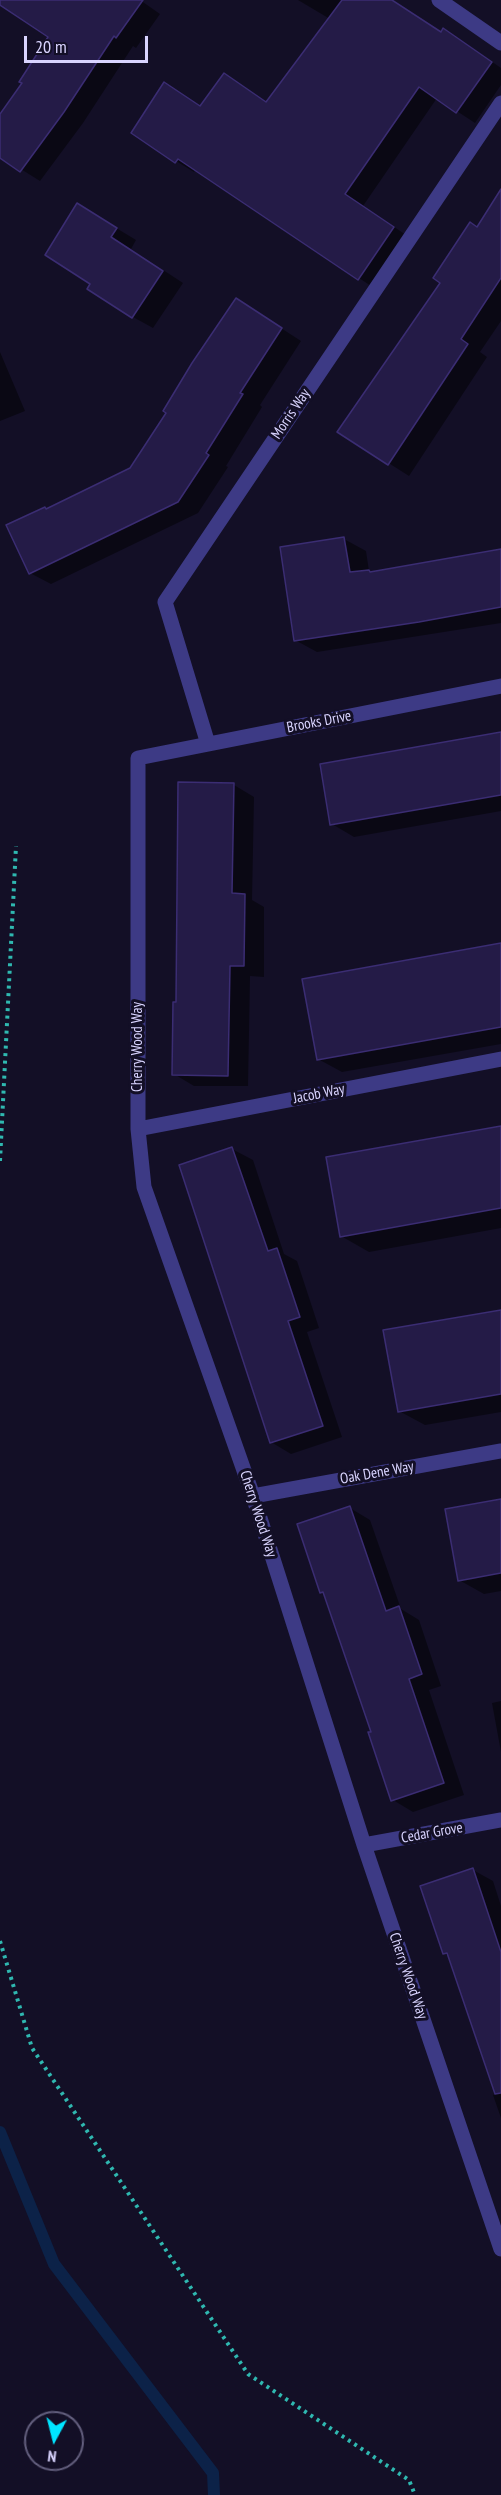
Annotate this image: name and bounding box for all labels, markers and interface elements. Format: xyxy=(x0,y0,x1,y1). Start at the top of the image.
scale bar xyxy=(27,24,152,62)
text: 20 m xyxy=(35,35,67,58)
street label: Morris Way xyxy=(268,385,314,443)
street label: Brooks Drive xyxy=(285,707,353,737)
street label: Cherry Wood Way xyxy=(129,1002,147,1092)
street label: Jacob Way xyxy=(292,1080,346,1108)
street label: Oak Dene Way xyxy=(339,1458,415,1488)
street label: Cherry Wood Way xyxy=(236,1468,280,1560)
street label: Cedar Grove xyxy=(400,1819,464,1847)
street label: Cherry Wood Way xyxy=(385,1930,431,2022)
north arrow xyxy=(24,2411,84,2471)
text: N xyxy=(47,2446,58,2467)

